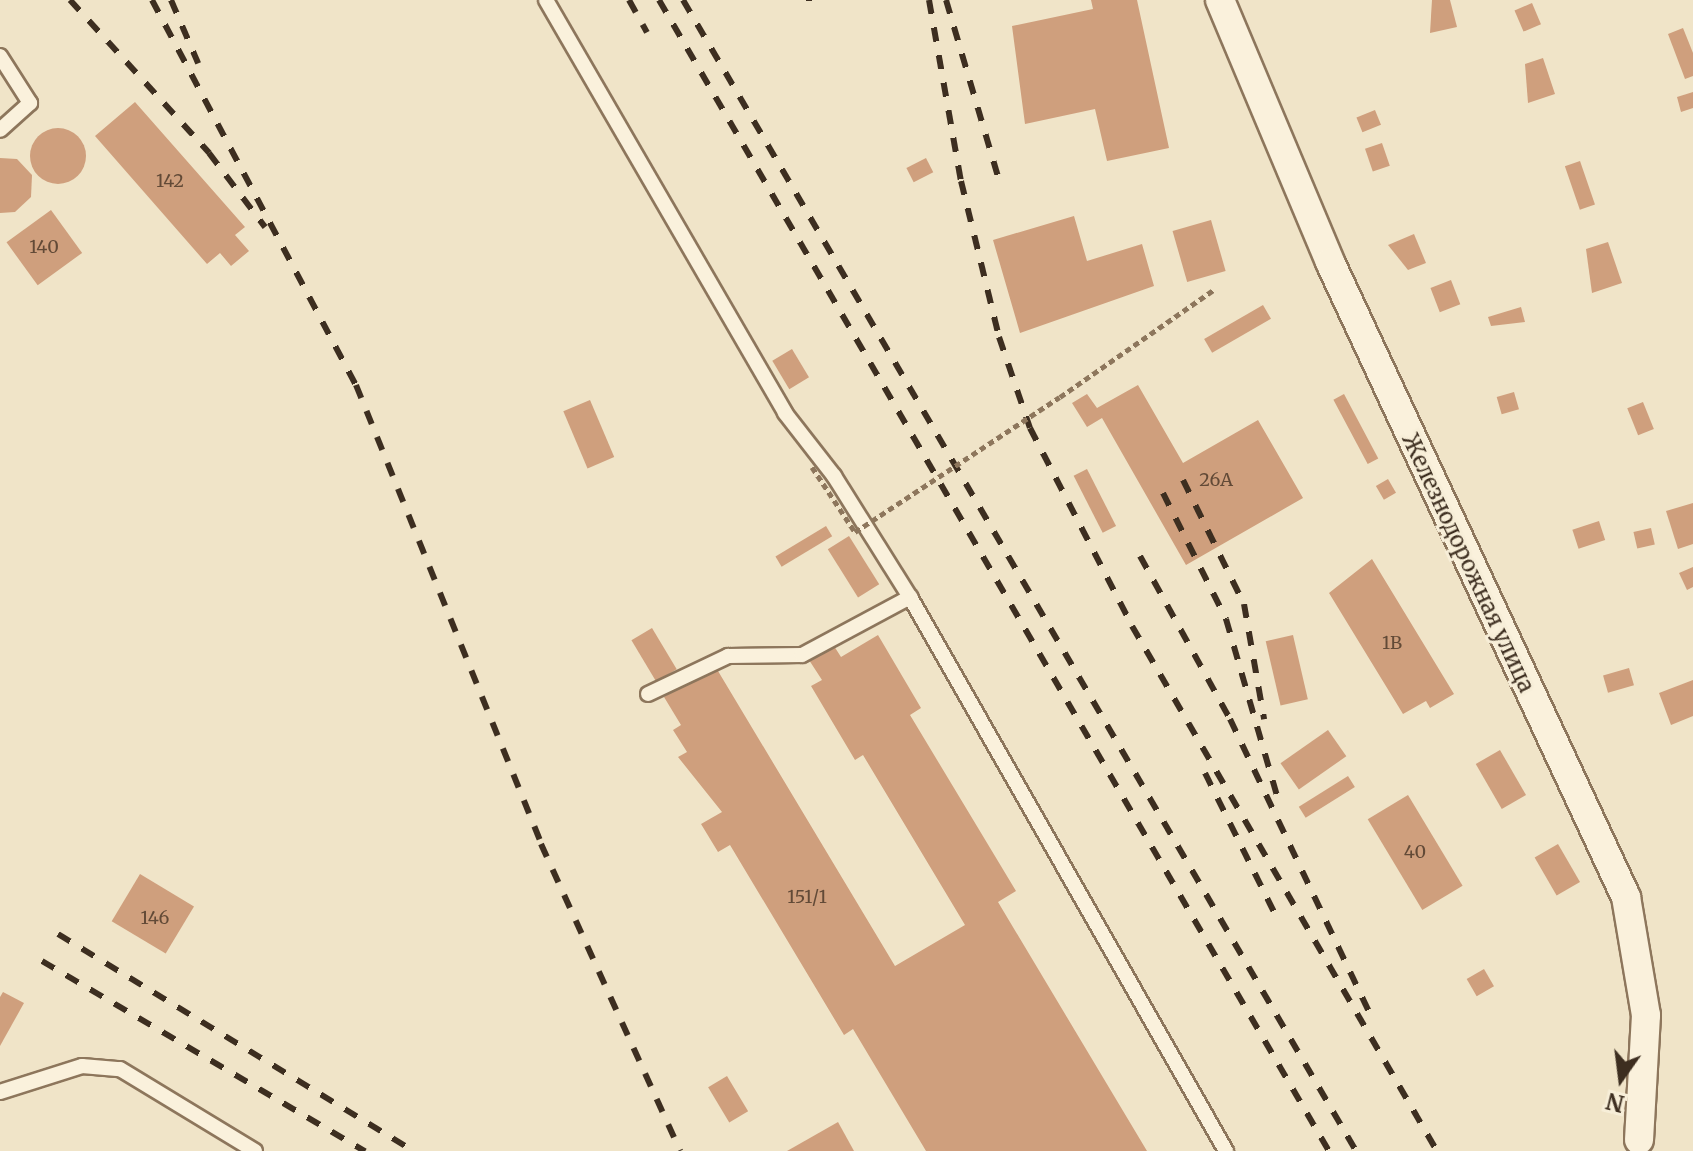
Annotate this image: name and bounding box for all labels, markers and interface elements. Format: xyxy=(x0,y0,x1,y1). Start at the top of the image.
house number: 142 xyxy=(156,170,184,192)
house number: 140 xyxy=(29,236,59,258)
street label: Железнодорожная улица xyxy=(1396,429,1540,697)
house number: 26А xyxy=(1199,469,1233,491)
house number: 1В xyxy=(1382,632,1402,654)
house number: 40 xyxy=(1404,841,1426,863)
house number: 151/1 xyxy=(787,886,827,908)
house number: 146 xyxy=(141,907,169,929)
north arrow xyxy=(1581,1039,1661,1119)
text: N xyxy=(1603,1087,1627,1118)

